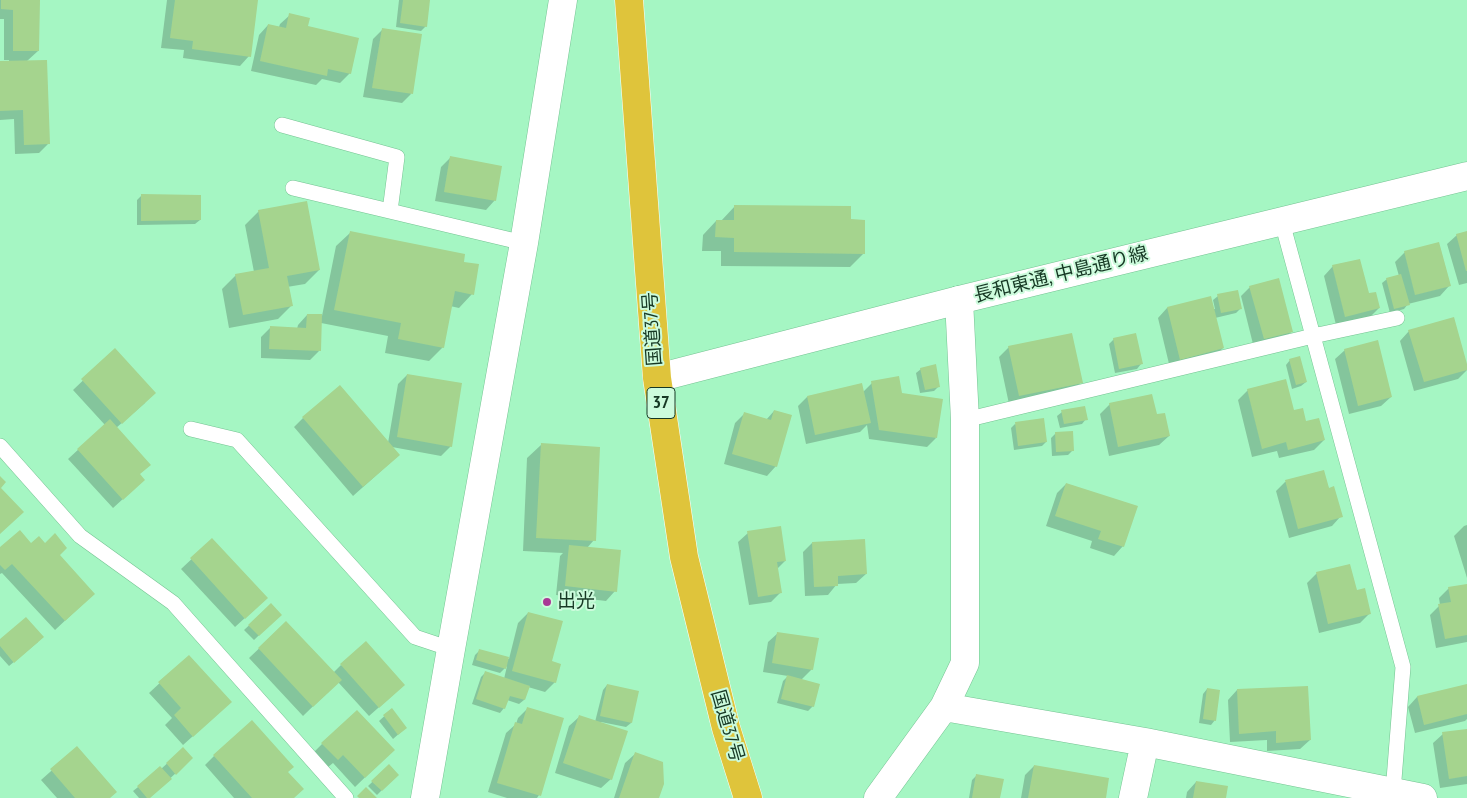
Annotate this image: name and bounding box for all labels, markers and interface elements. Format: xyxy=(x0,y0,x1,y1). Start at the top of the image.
street label: 長和東通, 中島通り線 xyxy=(972,242,1150,308)
street label: 国道37号 xyxy=(639,291,667,367)
road number: 37 xyxy=(647,388,675,418)
place label: 出光 xyxy=(557,591,595,613)
marker: 出光 xyxy=(541,596,553,608)
street label: 国道37号 xyxy=(706,687,748,765)

